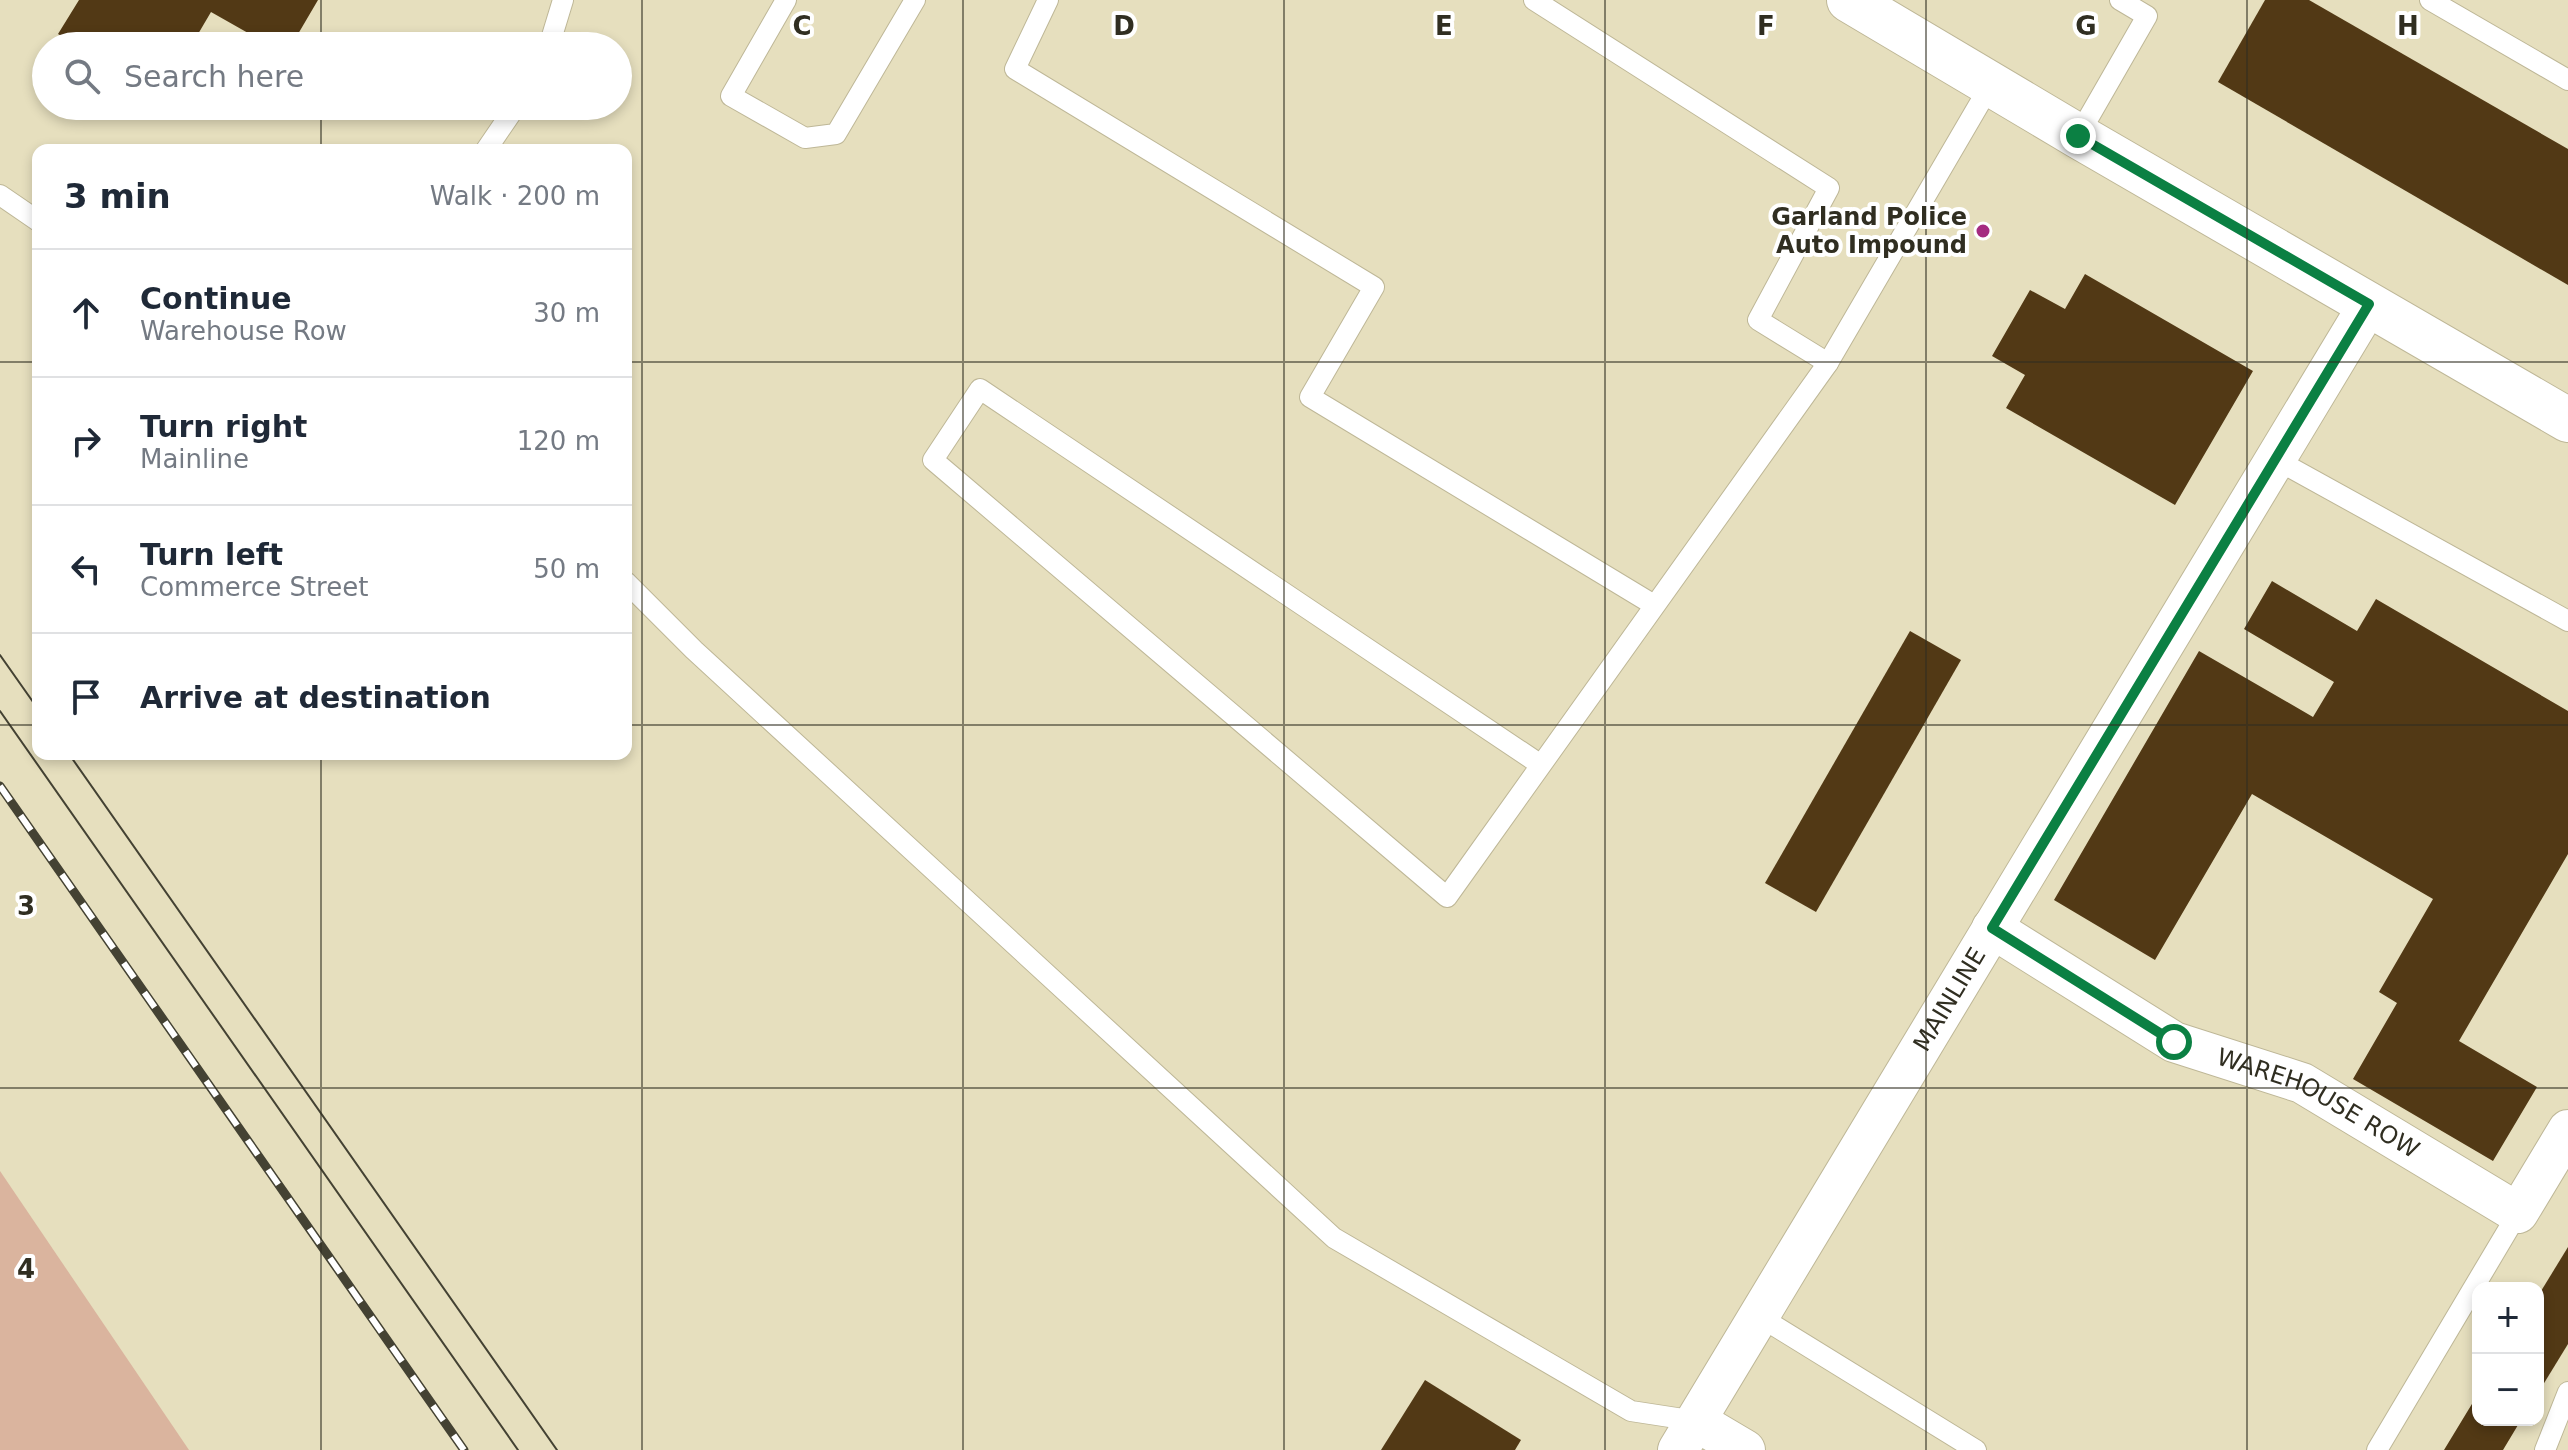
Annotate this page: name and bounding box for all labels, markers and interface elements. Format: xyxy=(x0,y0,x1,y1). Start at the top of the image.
text: C xyxy=(792,11,812,41)
text: D xyxy=(1113,11,1135,41)
text: E xyxy=(1435,11,1453,41)
text: F xyxy=(1757,11,1775,41)
text: G xyxy=(2075,11,2097,41)
text: H xyxy=(2397,11,2419,41)
search box xyxy=(32,32,632,120)
icon: search xyxy=(60,54,104,98)
text: Search here xyxy=(124,59,304,94)
route end xyxy=(2060,118,2096,154)
text: 3 min xyxy=(64,176,171,216)
text: Walk · 200 m xyxy=(430,181,600,211)
place label: Garland Police Auto Impound xyxy=(1771,203,1967,259)
marker: Garland Police Auto Impound xyxy=(1974,222,1992,240)
text: Continue xyxy=(140,281,292,316)
icon: ahead xyxy=(64,291,108,335)
text: 30 m xyxy=(533,298,600,328)
text: Warehouse Row xyxy=(140,316,347,346)
text: Turn right xyxy=(140,409,307,444)
icon: right xyxy=(64,419,108,463)
text: 120 m xyxy=(517,426,600,456)
text: Mainline xyxy=(140,444,249,474)
text: Turn left xyxy=(140,537,283,572)
icon: left xyxy=(64,547,108,591)
text: 50 m xyxy=(533,554,600,584)
text: Commerce Street xyxy=(140,572,368,602)
icon: arrive xyxy=(64,675,108,719)
text: Arrive at destination xyxy=(140,680,491,715)
text: 3 xyxy=(17,891,35,921)
street label: MAINLINE xyxy=(1908,943,1991,1056)
route start xyxy=(2156,1024,2192,1060)
street label: WAREHOUSE ROW xyxy=(2213,1043,2424,1164)
text: 4 xyxy=(17,1254,35,1284)
map controls xyxy=(2472,1282,2544,1426)
button: + xyxy=(2472,1282,2544,1354)
button: − xyxy=(2472,1354,2544,1426)

